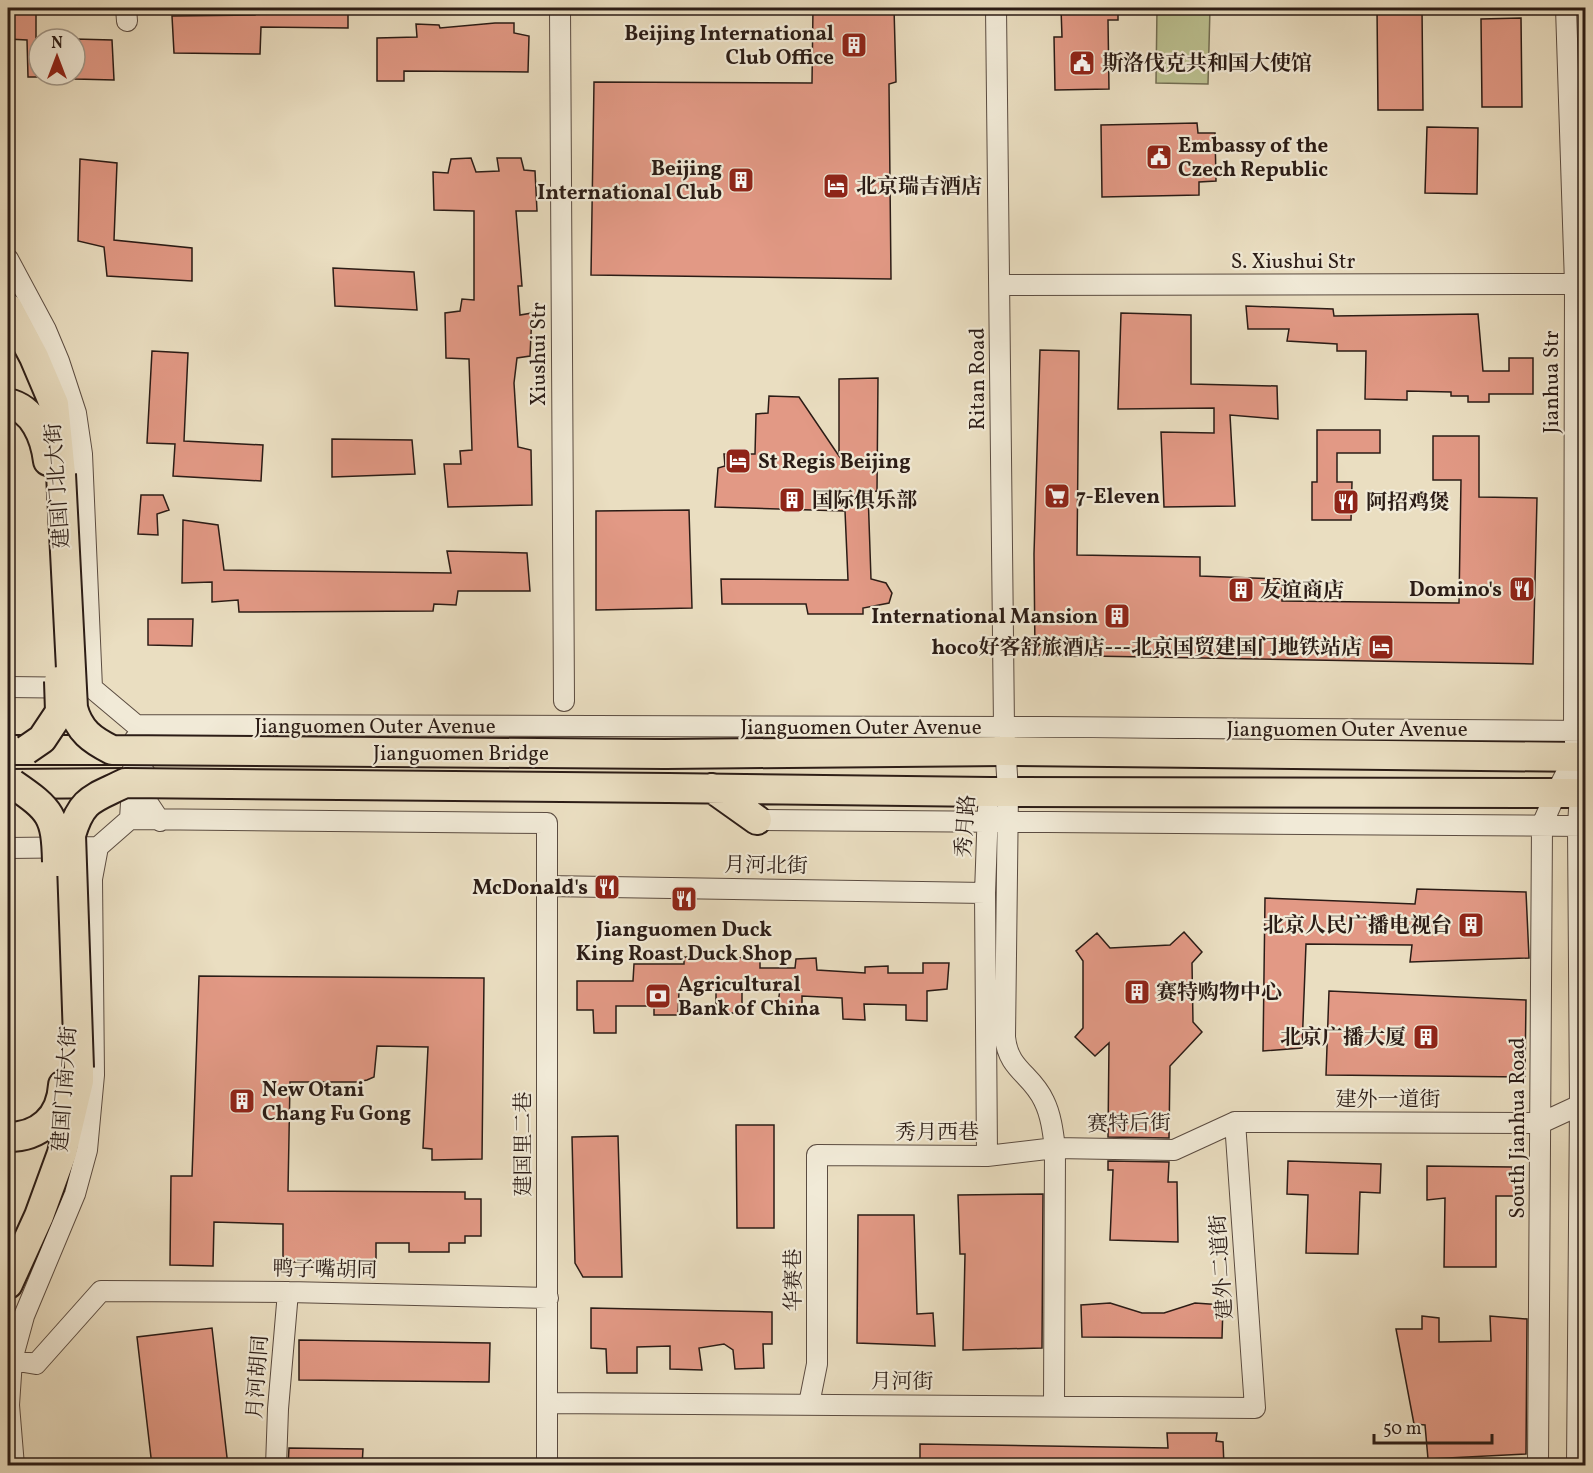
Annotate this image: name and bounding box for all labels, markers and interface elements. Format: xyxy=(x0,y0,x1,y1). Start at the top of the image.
place label: Beijing International Club Office xyxy=(624,20,834,73)
north arrow xyxy=(27,27,87,87)
building icon: Beijing International Club Office xyxy=(839,30,869,60)
text: N xyxy=(51,33,63,55)
public building icon: 斯洛伐克共和国大使馆 xyxy=(1067,48,1097,78)
place label: 斯洛伐克共和国大使馆 xyxy=(1102,50,1312,79)
place label: Embassy of the Czech Republic xyxy=(1178,132,1328,185)
public building icon: Embassy of the Czech Republic xyxy=(1144,142,1174,172)
place label: Beijing International Club xyxy=(537,155,722,208)
building icon: Beijing International Club xyxy=(726,165,756,195)
hotel icon: 北京瑞吉酒店 xyxy=(821,171,851,201)
place label: 北京瑞吉酒店 xyxy=(856,173,982,202)
street label: S. Xiushui Str xyxy=(1231,248,1355,277)
street label: Xiushui Str xyxy=(525,302,554,406)
street label: Ritan Road xyxy=(964,328,993,430)
street label: Jianhua Str xyxy=(1538,330,1567,434)
street label: 建国门北大街 xyxy=(40,422,77,550)
hotel icon: St Regis Beijing xyxy=(723,446,753,476)
place label: St Regis Beijing xyxy=(758,448,911,477)
supermarket icon: 7-Eleven xyxy=(1042,481,1072,511)
place label: 7-Eleven xyxy=(1076,483,1160,512)
building icon: 国际俱乐部 xyxy=(777,485,807,515)
place label: 国际俱乐部 xyxy=(812,487,917,516)
restaurant icon: 阿招鸡煲 xyxy=(1331,487,1361,517)
place label: 阿招鸡煲 xyxy=(1366,489,1450,518)
restaurant icon: Domino's xyxy=(1507,574,1537,604)
building icon: 友谊商店 xyxy=(1226,575,1256,605)
place label: Domino's xyxy=(1409,576,1502,605)
place label: 友谊商店 xyxy=(1260,577,1344,606)
building icon: International Mansion xyxy=(1102,601,1132,631)
place label: International Mansion xyxy=(871,603,1098,632)
hotel icon: hoco好客舒旅酒店---北京国贸建国门地铁站店 xyxy=(1366,632,1396,662)
place label: hoco好客舒旅酒店---北京国贸建国门地铁站店 xyxy=(931,634,1362,663)
street label: Jianguomen Outer Avenue xyxy=(254,713,496,742)
street label: Jianguomen Outer Avenue xyxy=(740,714,982,743)
street label: Jianguomen Outer Avenue xyxy=(1226,716,1468,745)
street label: Jianguomen Bridge xyxy=(373,740,549,769)
street label: 秀月路 xyxy=(950,794,983,859)
street label: 月河北街 xyxy=(724,851,808,882)
restaurant icon: McDonald's xyxy=(592,872,622,902)
place label: McDonald's xyxy=(472,874,588,903)
restaurant icon: Jianguomen Duck King Roast Duck Shop xyxy=(669,884,699,914)
building icon: 北京人民广播电视台 xyxy=(1456,910,1486,940)
place label: 北京人民广播电视台 xyxy=(1263,912,1452,941)
place label: Jianguomen Duck King Roast Duck Shop xyxy=(576,916,792,969)
place label: Agricultural Bank of China xyxy=(678,971,820,1024)
building icon: 赛特购物中心 xyxy=(1122,977,1152,1007)
place label: 赛特购物中心 xyxy=(1156,979,1282,1008)
bank icon: Agricultural Bank of China xyxy=(643,981,673,1011)
building icon: 北京广播大厦 xyxy=(1411,1022,1441,1052)
place label: 北京广播大厦 xyxy=(1280,1024,1406,1053)
street label: 建国门南大街 xyxy=(47,1025,84,1153)
street label: South Jianhua Road xyxy=(1504,1037,1533,1219)
place label: New Otani Chang Fu Gong xyxy=(262,1076,411,1129)
building icon: New Otani Chang Fu Gong xyxy=(227,1086,257,1116)
street label: 建外一道街 xyxy=(1336,1086,1441,1115)
street label: 建国里二巷 xyxy=(510,1092,539,1197)
street label: 赛特后街 xyxy=(1087,1109,1171,1140)
street label: 秀月西巷 xyxy=(895,1119,979,1148)
street label: 建外二道街 xyxy=(1204,1214,1241,1320)
street label: 华赛巷 xyxy=(780,1249,809,1312)
street label: 鸭子嘴胡同 xyxy=(272,1255,378,1286)
street label: 月河胡同 xyxy=(241,1334,276,1420)
street label: 月河街 xyxy=(871,1368,934,1397)
scale bar xyxy=(1374,1407,1492,1445)
text: 50 m xyxy=(1383,1417,1422,1442)

